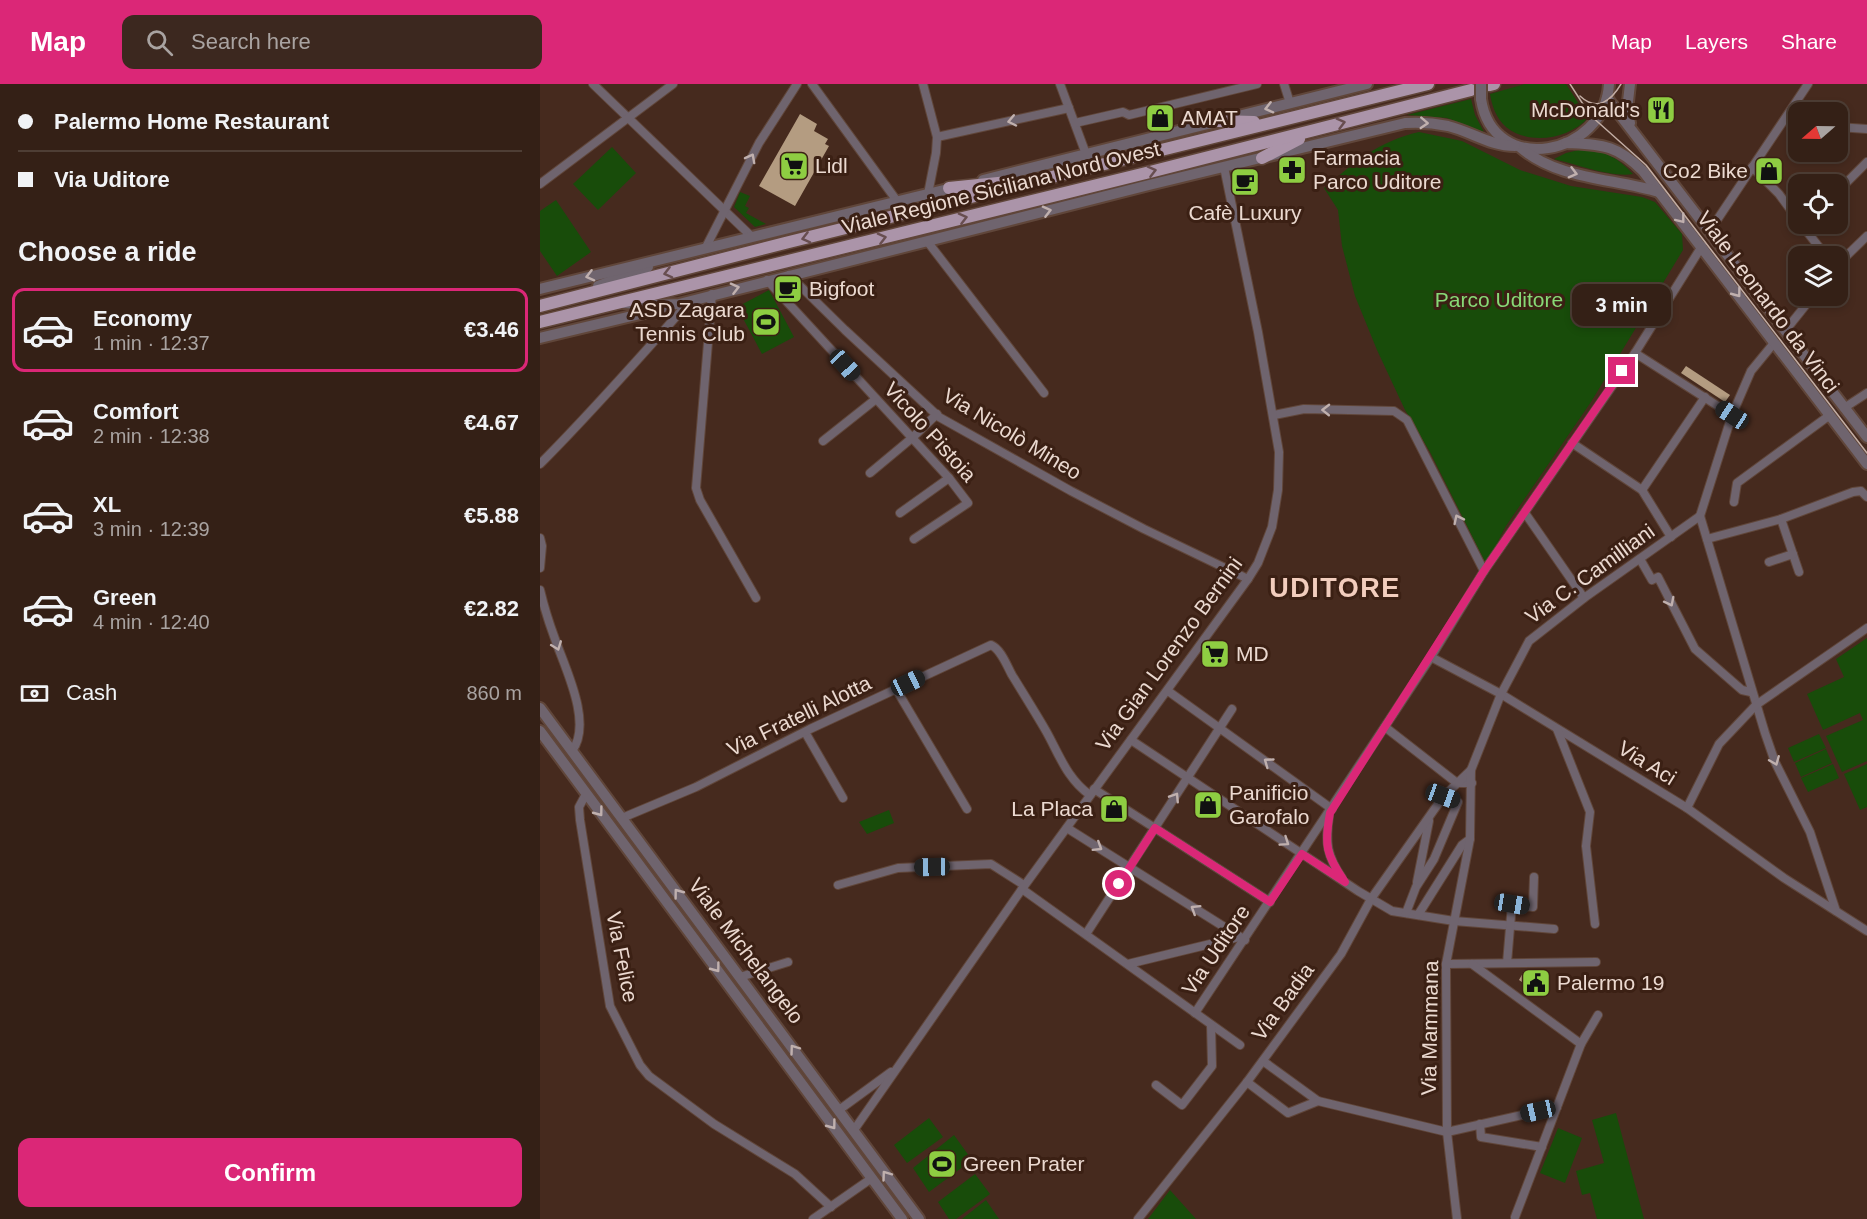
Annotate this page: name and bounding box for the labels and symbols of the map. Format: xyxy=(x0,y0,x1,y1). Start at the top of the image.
restaurant icon: McDonald's xyxy=(1645,94,1677,126)
place label: McDonald's xyxy=(1531,98,1640,121)
one-way arrow xyxy=(1264,101,1274,114)
shop icon: AMAT xyxy=(1144,102,1176,134)
north arrow xyxy=(1788,102,1848,162)
place label: AMAT xyxy=(1181,106,1238,129)
one-way arrow xyxy=(1007,113,1017,126)
one-way arrow xyxy=(1420,117,1429,130)
one-way arrow xyxy=(1335,118,1346,130)
street label: Viale Regione Siciliana Nord Ovest xyxy=(840,137,1162,238)
place label: Farmacia Parco Uditore xyxy=(1313,146,1441,193)
supermarket icon: Lidl xyxy=(778,150,810,182)
one-way arrow xyxy=(744,153,755,164)
place label: Lidl xyxy=(815,154,848,177)
pharmacy icon: Farmacia Parco Uditore xyxy=(1276,154,1308,186)
shop icon: Co2 Bike xyxy=(1753,155,1785,187)
place label: Co2 Bike xyxy=(1663,159,1748,182)
one-way arrow xyxy=(1568,165,1578,178)
one-way arrow xyxy=(1147,166,1157,179)
cafe icon: Cafè Luxury xyxy=(1229,166,1261,198)
place label: Cafè Luxury xyxy=(1188,201,1302,224)
one-way arrow xyxy=(1041,205,1051,218)
street label: Viale Leonardo da Vinci xyxy=(1693,206,1844,397)
one-way arrow xyxy=(957,213,968,225)
one-way arrow xyxy=(1673,213,1684,224)
one-way arrow xyxy=(801,230,811,243)
one-way arrow xyxy=(877,232,887,245)
one-way arrow xyxy=(663,266,673,278)
one-way arrow xyxy=(585,269,596,281)
cafe icon: Bigfoot xyxy=(772,273,804,305)
place label: Bigfoot xyxy=(809,277,875,300)
one-way arrow xyxy=(730,283,740,296)
callout: 3 min xyxy=(1572,284,1672,326)
one-way arrow xyxy=(1730,286,1741,297)
park label: Parco Uditore xyxy=(1435,288,1563,311)
place label: ASD Zagara Tennis Club xyxy=(629,298,745,345)
sports icon: ASD Zagara Tennis Club xyxy=(750,306,782,338)
car xyxy=(826,346,864,384)
route end xyxy=(1608,357,1635,384)
street label: Vicolo Pistoia xyxy=(880,377,981,486)
street label: Via Nicolò Mineo xyxy=(939,383,1086,484)
car xyxy=(1712,398,1752,432)
one-way arrow xyxy=(1322,403,1331,416)
one-way arrow xyxy=(1454,514,1466,525)
street label: Via C. Camilliani xyxy=(1521,519,1659,628)
street label: Via Gian Lorenzo Bernini xyxy=(1091,553,1246,755)
district label: UDITORE xyxy=(1269,573,1401,603)
one-way arrow xyxy=(1663,595,1675,606)
supermarket icon: MD xyxy=(1199,638,1231,670)
one-way arrow xyxy=(550,640,563,651)
place label: MD xyxy=(1236,642,1269,665)
car xyxy=(888,667,928,699)
street label: Via Fratelli Alotta xyxy=(723,671,875,760)
street label: Via Aci xyxy=(1614,736,1680,789)
one-way arrow xyxy=(1768,754,1780,765)
one-way arrow xyxy=(1263,758,1274,769)
place label: Panificio Garofalo xyxy=(1229,781,1310,828)
car xyxy=(1423,781,1463,811)
shop icon: Panificio Garofalo xyxy=(1192,789,1224,821)
shop icon: La Placa xyxy=(1098,793,1130,825)
one-way arrow xyxy=(1168,793,1179,804)
place label: La Placa xyxy=(1011,797,1093,820)
one-way arrow xyxy=(592,805,603,816)
one-way arrow xyxy=(1278,835,1289,846)
one-way arrow xyxy=(1092,840,1102,852)
car xyxy=(914,858,950,876)
route start xyxy=(1105,870,1132,897)
street label: Viale Michelangelo xyxy=(684,874,809,1028)
one-way arrow xyxy=(674,888,685,899)
car xyxy=(1493,892,1531,916)
street label: Via Uditore xyxy=(1177,900,1254,999)
one-way arrow xyxy=(1191,905,1202,916)
street label: Via Felice xyxy=(602,910,643,1004)
street label: Via Badia xyxy=(1247,958,1318,1045)
street label: Via Mammana xyxy=(1417,960,1442,1096)
one-way arrow xyxy=(708,962,719,973)
public building icon: Palermo 19 xyxy=(1520,967,1552,999)
place label: Palermo 19 xyxy=(1557,971,1664,994)
one-way arrow xyxy=(790,1045,801,1056)
car xyxy=(1518,1098,1558,1124)
one-way arrow xyxy=(825,1118,836,1129)
sports icon: Green Prater xyxy=(926,1148,958,1180)
place label: Green Prater xyxy=(963,1152,1084,1175)
one-way arrow xyxy=(883,1170,894,1181)

